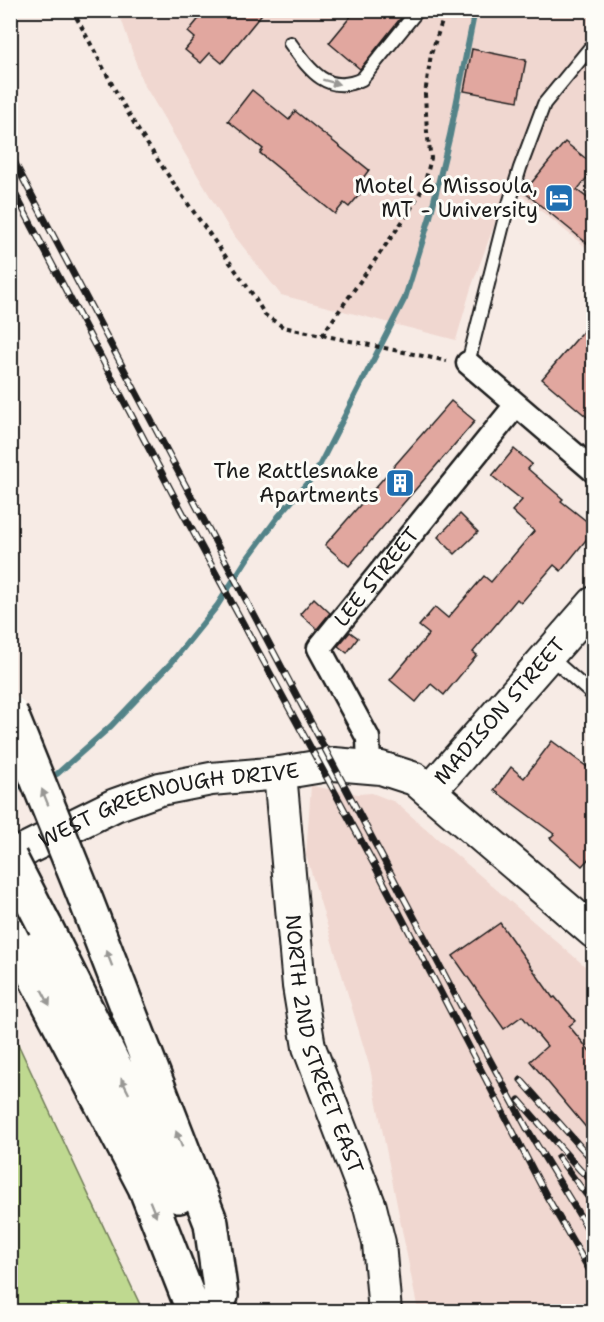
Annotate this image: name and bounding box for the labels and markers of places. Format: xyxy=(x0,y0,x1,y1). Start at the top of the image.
place label: Motel 6 Missoula, MT - University xyxy=(355,172,538,224)
hotel icon: Motel 6 Missoula, MT - University xyxy=(543,182,575,214)
place label: The Rattlesnake Apartments xyxy=(214,457,379,509)
building icon: The Rattlesnake Apartments xyxy=(384,467,416,499)

